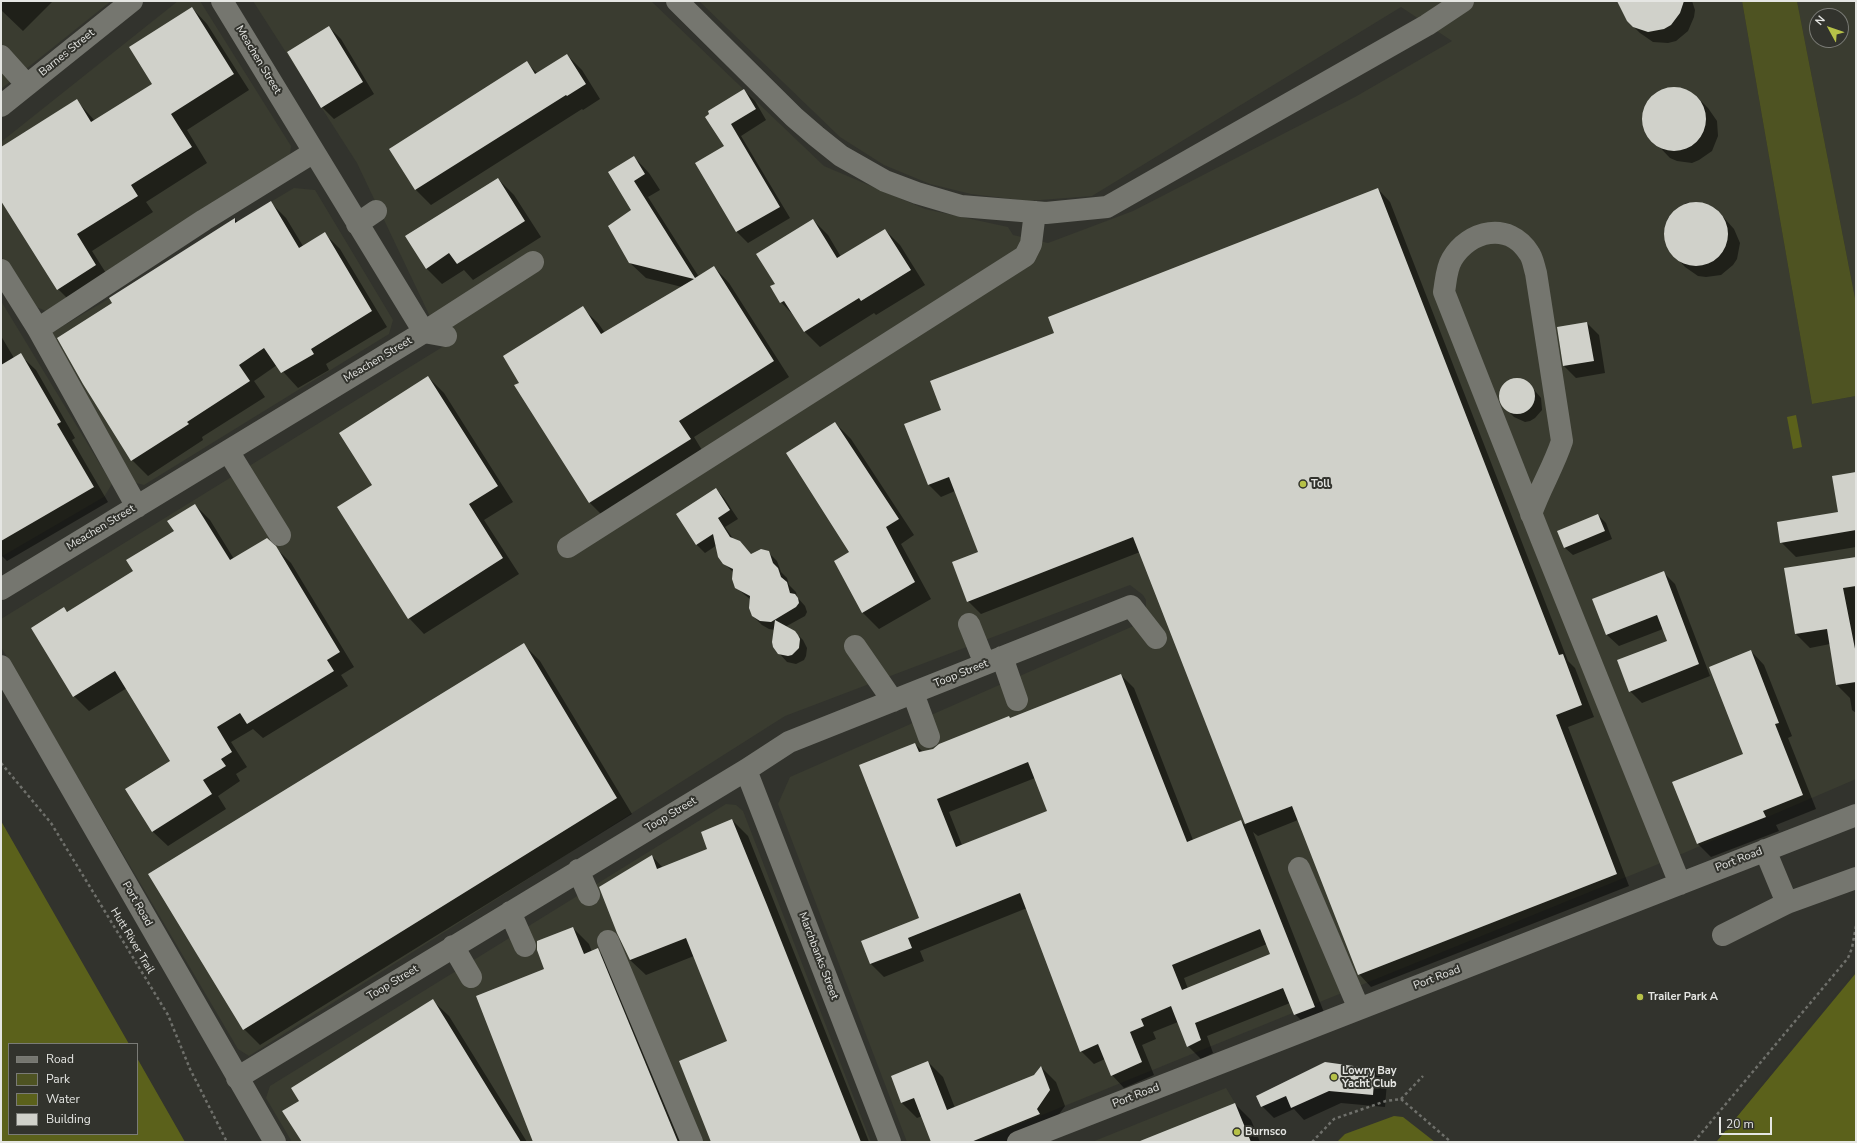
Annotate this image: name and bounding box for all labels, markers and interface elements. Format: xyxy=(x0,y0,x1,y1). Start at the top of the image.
north arrow xyxy=(1809,8,1849,48)
text: N xyxy=(1812,13,1829,29)
street label: Meachen Street xyxy=(232,23,284,97)
street label: Barnes Street xyxy=(37,27,97,79)
street label: Meachen Street xyxy=(341,334,415,386)
place label: Toll xyxy=(1311,477,1330,491)
marker: Toll xyxy=(1298,479,1308,489)
street label: Meachen Street xyxy=(64,502,138,554)
street label: Toop Street xyxy=(932,657,990,691)
street label: Toop Street xyxy=(643,795,699,835)
street label: Port Road xyxy=(1714,845,1764,875)
street label: Port Road xyxy=(119,879,155,929)
street label: Hutt River Trail xyxy=(107,906,157,976)
street label: Marchbanks Street xyxy=(795,910,841,1002)
street label: Toop Street xyxy=(365,963,421,1003)
street label: Port Road xyxy=(1412,963,1462,993)
place label: Trailer Park A xyxy=(1648,990,1718,1004)
marker: Trailer Park A xyxy=(1635,992,1645,1002)
legend xyxy=(8,1043,138,1135)
text: Road xyxy=(46,1051,74,1067)
place label: Lowry Bay Yacht Club xyxy=(1342,1064,1397,1090)
text: Park xyxy=(46,1071,70,1087)
marker: Lowry Bay Yacht Club xyxy=(1329,1072,1339,1082)
street label: Port Road xyxy=(1111,1081,1161,1111)
text: Water xyxy=(46,1091,80,1107)
scale bar xyxy=(1721,1109,1774,1135)
text: Building xyxy=(46,1111,91,1127)
text: 20 m xyxy=(1726,1116,1754,1132)
place label: Burnsco xyxy=(1245,1125,1286,1139)
marker: Burnsco xyxy=(1232,1127,1242,1137)

